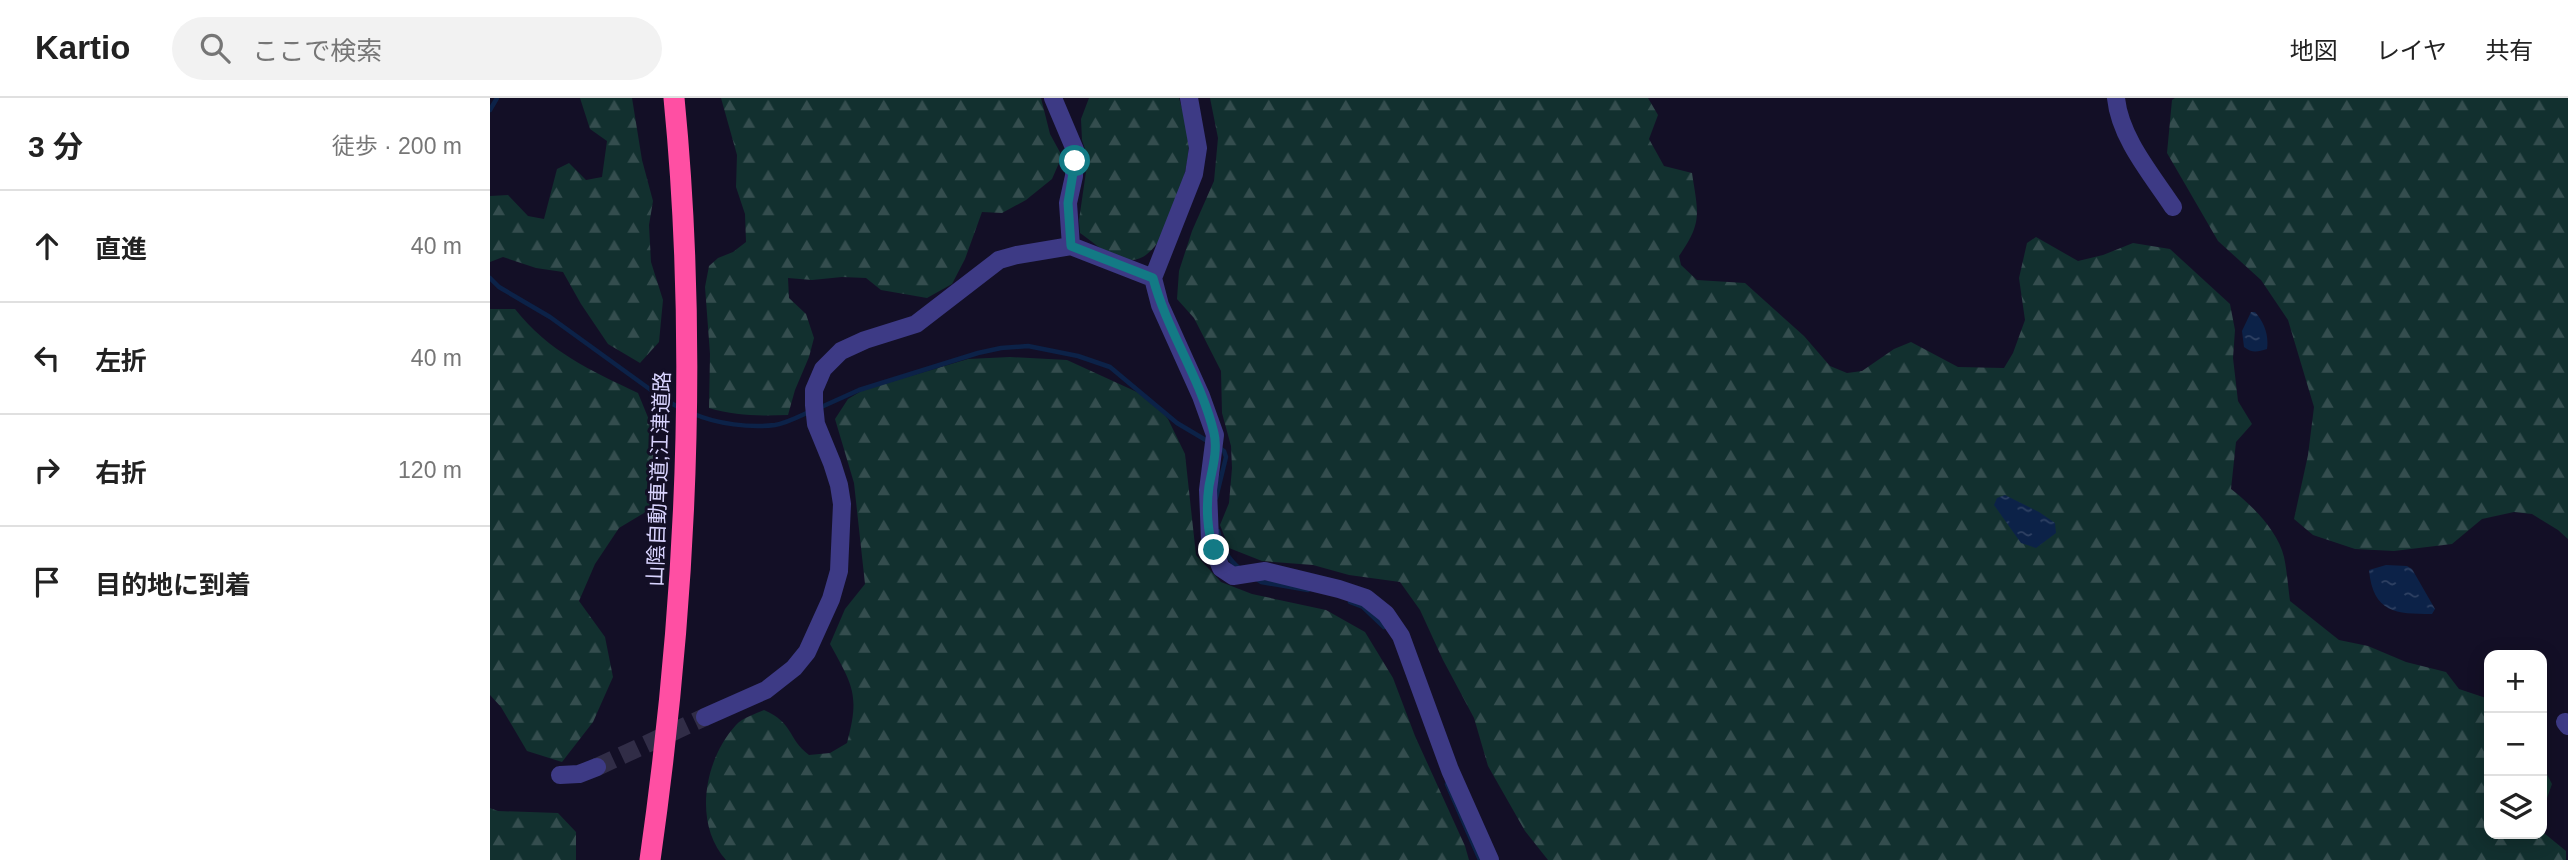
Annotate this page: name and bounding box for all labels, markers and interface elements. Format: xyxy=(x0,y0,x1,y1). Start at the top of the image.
search box xyxy=(172,17,662,80)
text: Kartio xyxy=(35,29,130,66)
icon: search xyxy=(196,29,234,67)
text: ここで検索 xyxy=(252,36,382,66)
text: 地図 xyxy=(2290,37,2338,64)
text: レイヤ xyxy=(2376,37,2447,64)
text: 共有 xyxy=(2485,37,2533,64)
text: 3 分 xyxy=(28,130,83,163)
text: 徒歩 · 200 m xyxy=(332,133,462,159)
route start xyxy=(1059,145,1090,176)
icon: ahead xyxy=(28,227,66,265)
text: 40 m xyxy=(411,233,462,259)
text: 直進 xyxy=(95,234,147,264)
icon: left xyxy=(28,339,66,377)
text: 40 m xyxy=(411,345,462,371)
text: 左折 xyxy=(95,346,147,376)
street label: 山陰自動車道;江津道路 xyxy=(643,371,674,587)
icon: right xyxy=(28,451,66,489)
text: 120 m xyxy=(398,457,462,483)
text: 右折 xyxy=(95,458,147,488)
route end xyxy=(1198,534,1229,565)
icon: arrive xyxy=(28,563,66,601)
text: 目的地に到着 xyxy=(95,570,251,600)
map controls xyxy=(2484,650,2547,839)
button: + xyxy=(2484,650,2547,713)
button: − xyxy=(2484,713,2547,776)
button: layers xyxy=(2484,776,2547,839)

